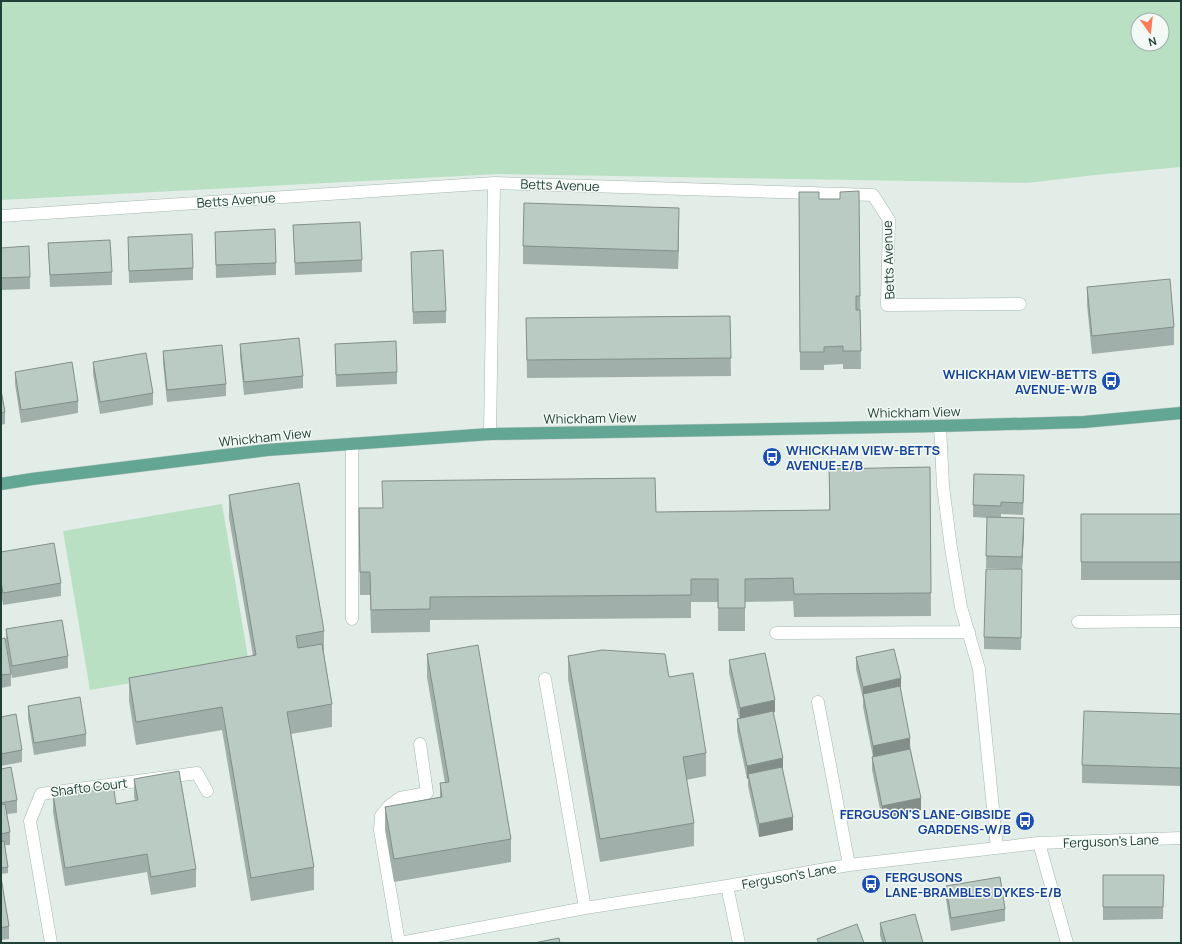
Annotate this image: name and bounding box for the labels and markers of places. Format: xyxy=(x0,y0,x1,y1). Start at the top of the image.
place label: WHICKHAM VIEW-BETTS AVENUE-W/B xyxy=(943,365,1097,398)
bus stop icon: WHICKHAM VIEW-BETTS AVENUE-W/B xyxy=(1100,370,1122,392)
place label: WHICKHAM VIEW-BETTS AVENUE-E/B xyxy=(786,441,941,474)
bus stop icon: WHICKHAM VIEW-BETTS AVENUE-E/B xyxy=(761,446,783,468)
place label: FERGUSON'S LANE-GIBSIDE GARDENS-W/B xyxy=(840,805,1011,838)
bus stop icon: FERGUSON'S LANE-GIBSIDE GARDENS-W/B xyxy=(1014,810,1036,832)
place label: FERGUSONS LANE-BRAMBLES DYKES-E/B xyxy=(885,868,1062,901)
bus stop icon: FERGUSONS LANE-BRAMBLES DYKES-E/B xyxy=(860,873,882,895)

